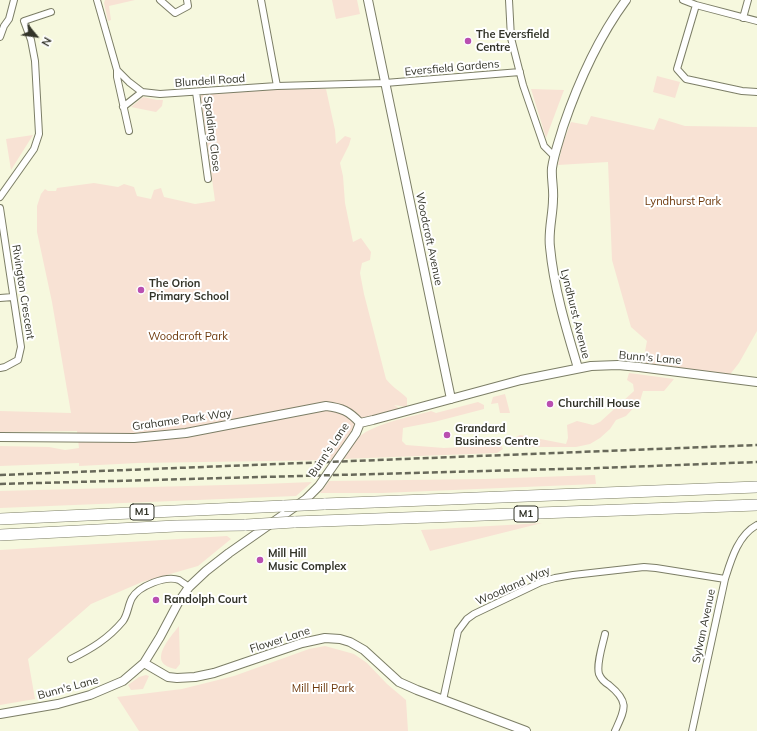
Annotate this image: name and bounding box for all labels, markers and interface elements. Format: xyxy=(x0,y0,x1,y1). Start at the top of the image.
north arrow xyxy=(16,16,56,56)
place label: The Eversfield Centre xyxy=(476,28,549,54)
text: N xyxy=(38,35,55,49)
marker: The Eversfield Centre xyxy=(463,36,473,46)
street label: Eversfield Gardens xyxy=(404,57,500,79)
street label: Blundell Road xyxy=(174,72,246,90)
street label: Spalding Close xyxy=(201,96,223,172)
street label: Woodcroft Avenue xyxy=(413,191,445,287)
park label: Lyndhurst Park xyxy=(645,195,721,209)
street label: Rivington Crescent xyxy=(9,244,37,340)
street label: Lyndhurst Avenue xyxy=(558,268,592,360)
place label: The Orion Primary School xyxy=(149,277,229,303)
marker: The Orion Primary School xyxy=(136,285,146,295)
park label: Woodcroft Park xyxy=(148,330,228,344)
street label: Bunn's Lane xyxy=(618,349,682,367)
place label: Churchill House xyxy=(558,397,640,411)
marker: Churchill House xyxy=(545,399,555,409)
street label: Grahame Park Way xyxy=(131,406,233,434)
street label: Bunn's Lane xyxy=(306,420,352,480)
place label: Grandard Business Centre xyxy=(455,422,538,448)
marker: Grandard Business Centre xyxy=(442,430,452,440)
road number: M1 xyxy=(130,504,154,520)
road number: M1 xyxy=(514,506,538,522)
place label: Mill Hill Music Complex xyxy=(268,547,346,573)
marker: Mill Hill Music Complex xyxy=(255,555,265,565)
street label: Woodland Way xyxy=(474,564,552,608)
street label: Sylvan Avenue xyxy=(690,588,718,664)
place label: Randolph Court xyxy=(164,593,247,607)
marker: Randolph Court xyxy=(151,595,161,605)
street label: Flower Lane xyxy=(248,624,312,656)
street label: Bunn's Lane xyxy=(36,674,100,702)
park label: Mill Hill Park xyxy=(292,682,354,696)

